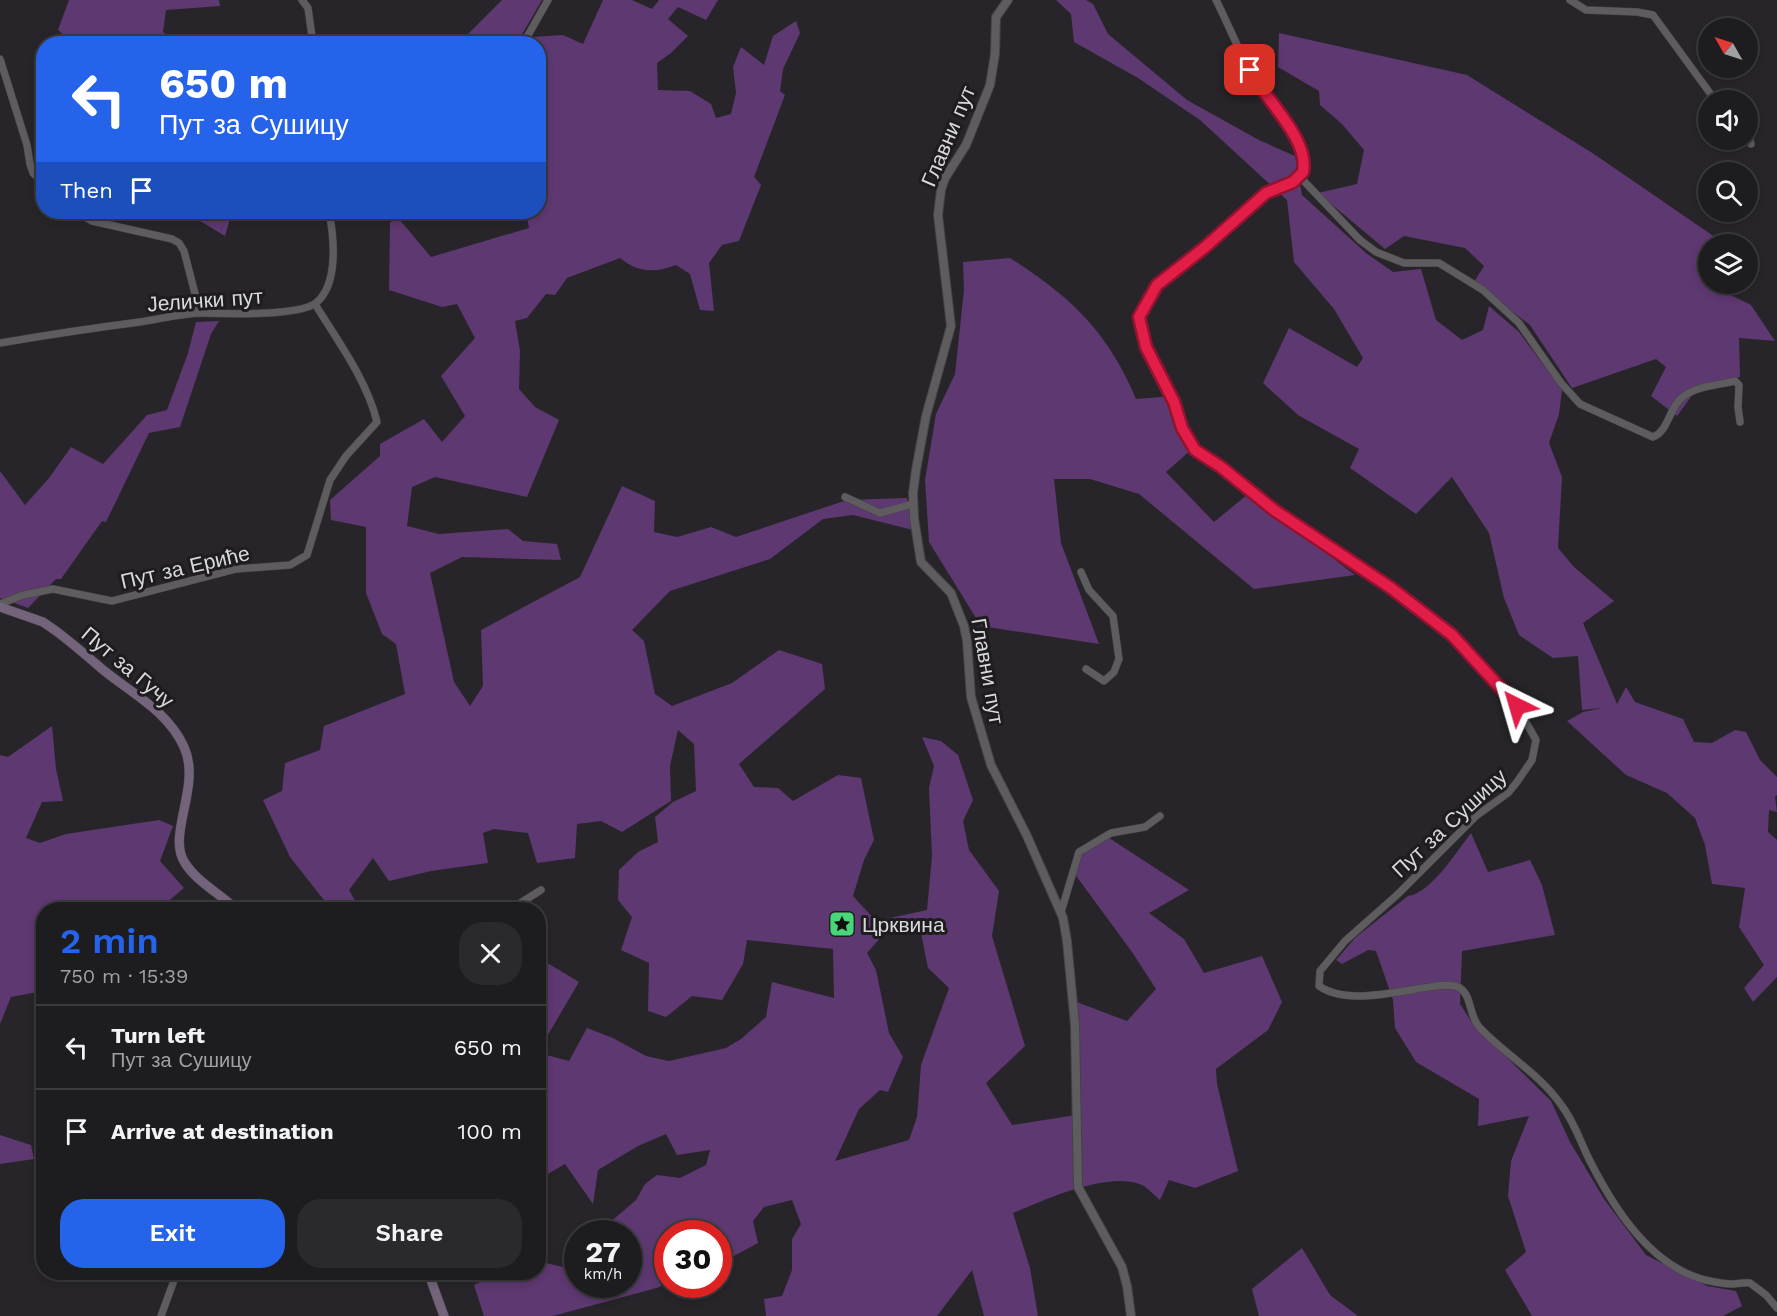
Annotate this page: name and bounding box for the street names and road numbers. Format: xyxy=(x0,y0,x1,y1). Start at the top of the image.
street label: Главни пут xyxy=(916,81,981,190)
street label: Јелички пут xyxy=(146,283,264,317)
street label: Пут за Ериће xyxy=(118,540,252,594)
street label: Главни пут xyxy=(966,616,1010,726)
street label: Пут за Гучу xyxy=(77,621,180,713)
street label: Пут за Сушицу xyxy=(1386,763,1512,882)

